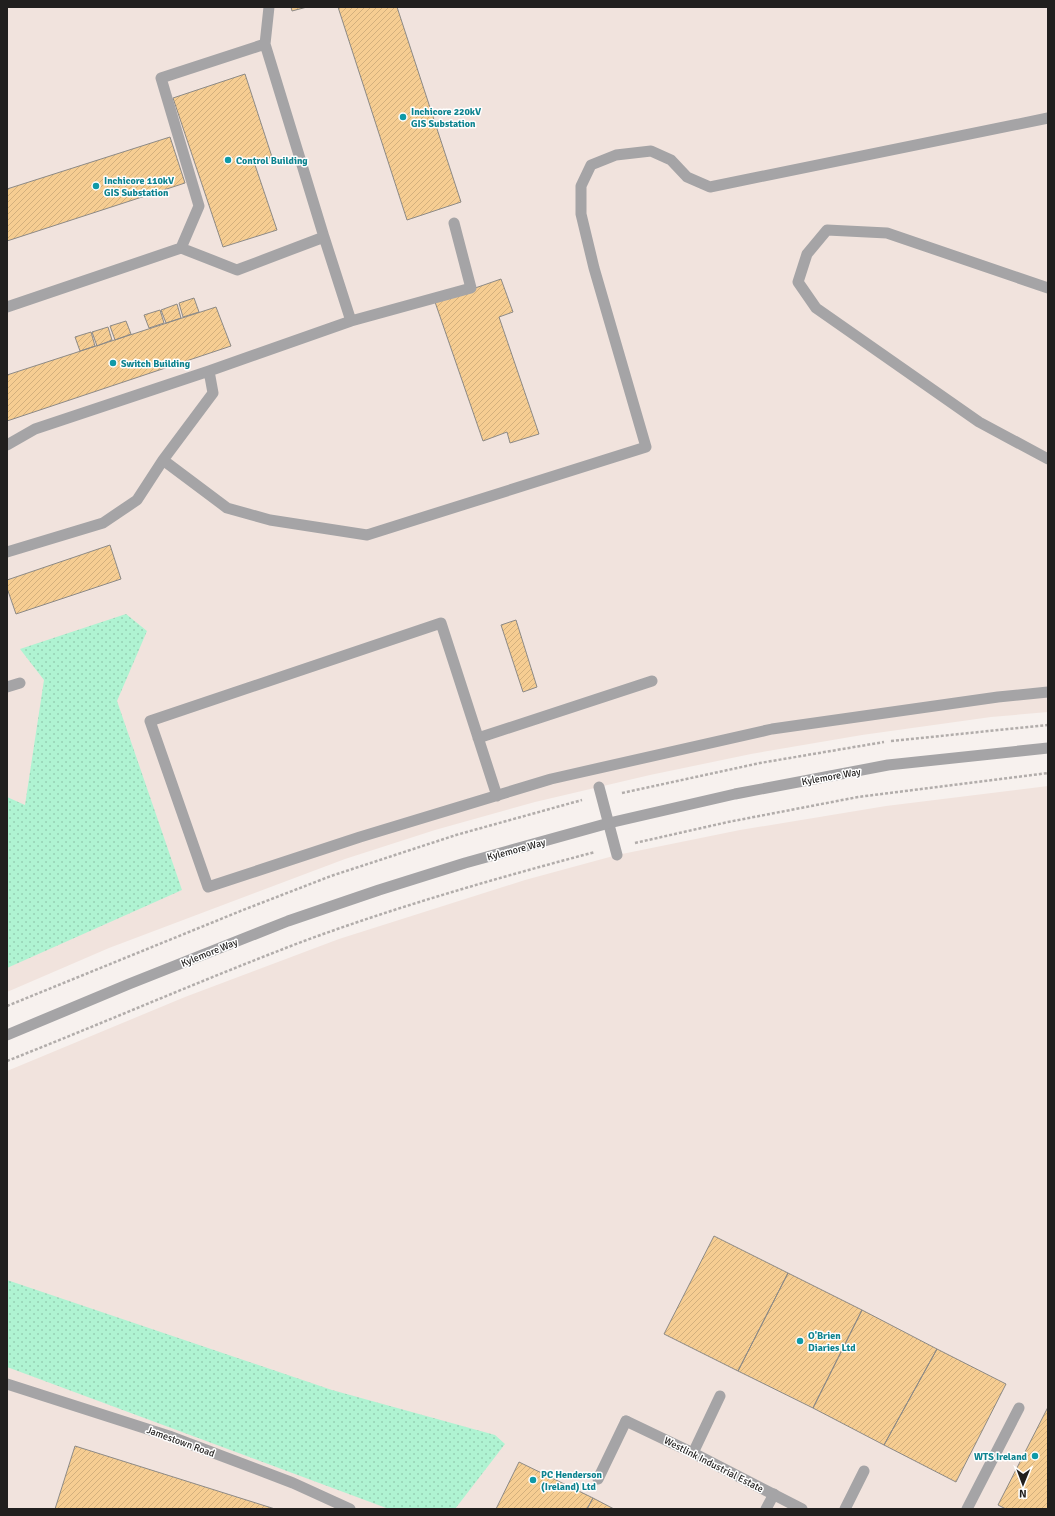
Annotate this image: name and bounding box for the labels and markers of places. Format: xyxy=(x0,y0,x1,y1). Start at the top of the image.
place label: Inchicore 220kV GIS Substation xyxy=(411,106,481,130)
marker: Inchicore 220kV GIS Substation xyxy=(398,112,408,122)
marker: Control Building xyxy=(223,155,233,165)
place label: Control Building xyxy=(236,155,308,167)
place label: Inchicore 110kV GIS Substation xyxy=(104,175,174,199)
marker: Inchicore 110kV GIS Substation xyxy=(91,181,101,191)
marker: Switch Building xyxy=(108,358,118,368)
place label: Switch Building xyxy=(121,358,191,370)
place label: O'Brien Diaries Ltd xyxy=(808,1330,856,1354)
marker: O'Brien Diaries Ltd xyxy=(795,1336,805,1346)
place label: WTS Ireland xyxy=(974,1451,1028,1463)
marker: WTS Ireland xyxy=(1030,1451,1040,1461)
place label: PC Henderson (Ireland) Ltd xyxy=(541,1469,602,1493)
marker: PC Henderson (Ireland) Ltd xyxy=(528,1475,538,1485)

